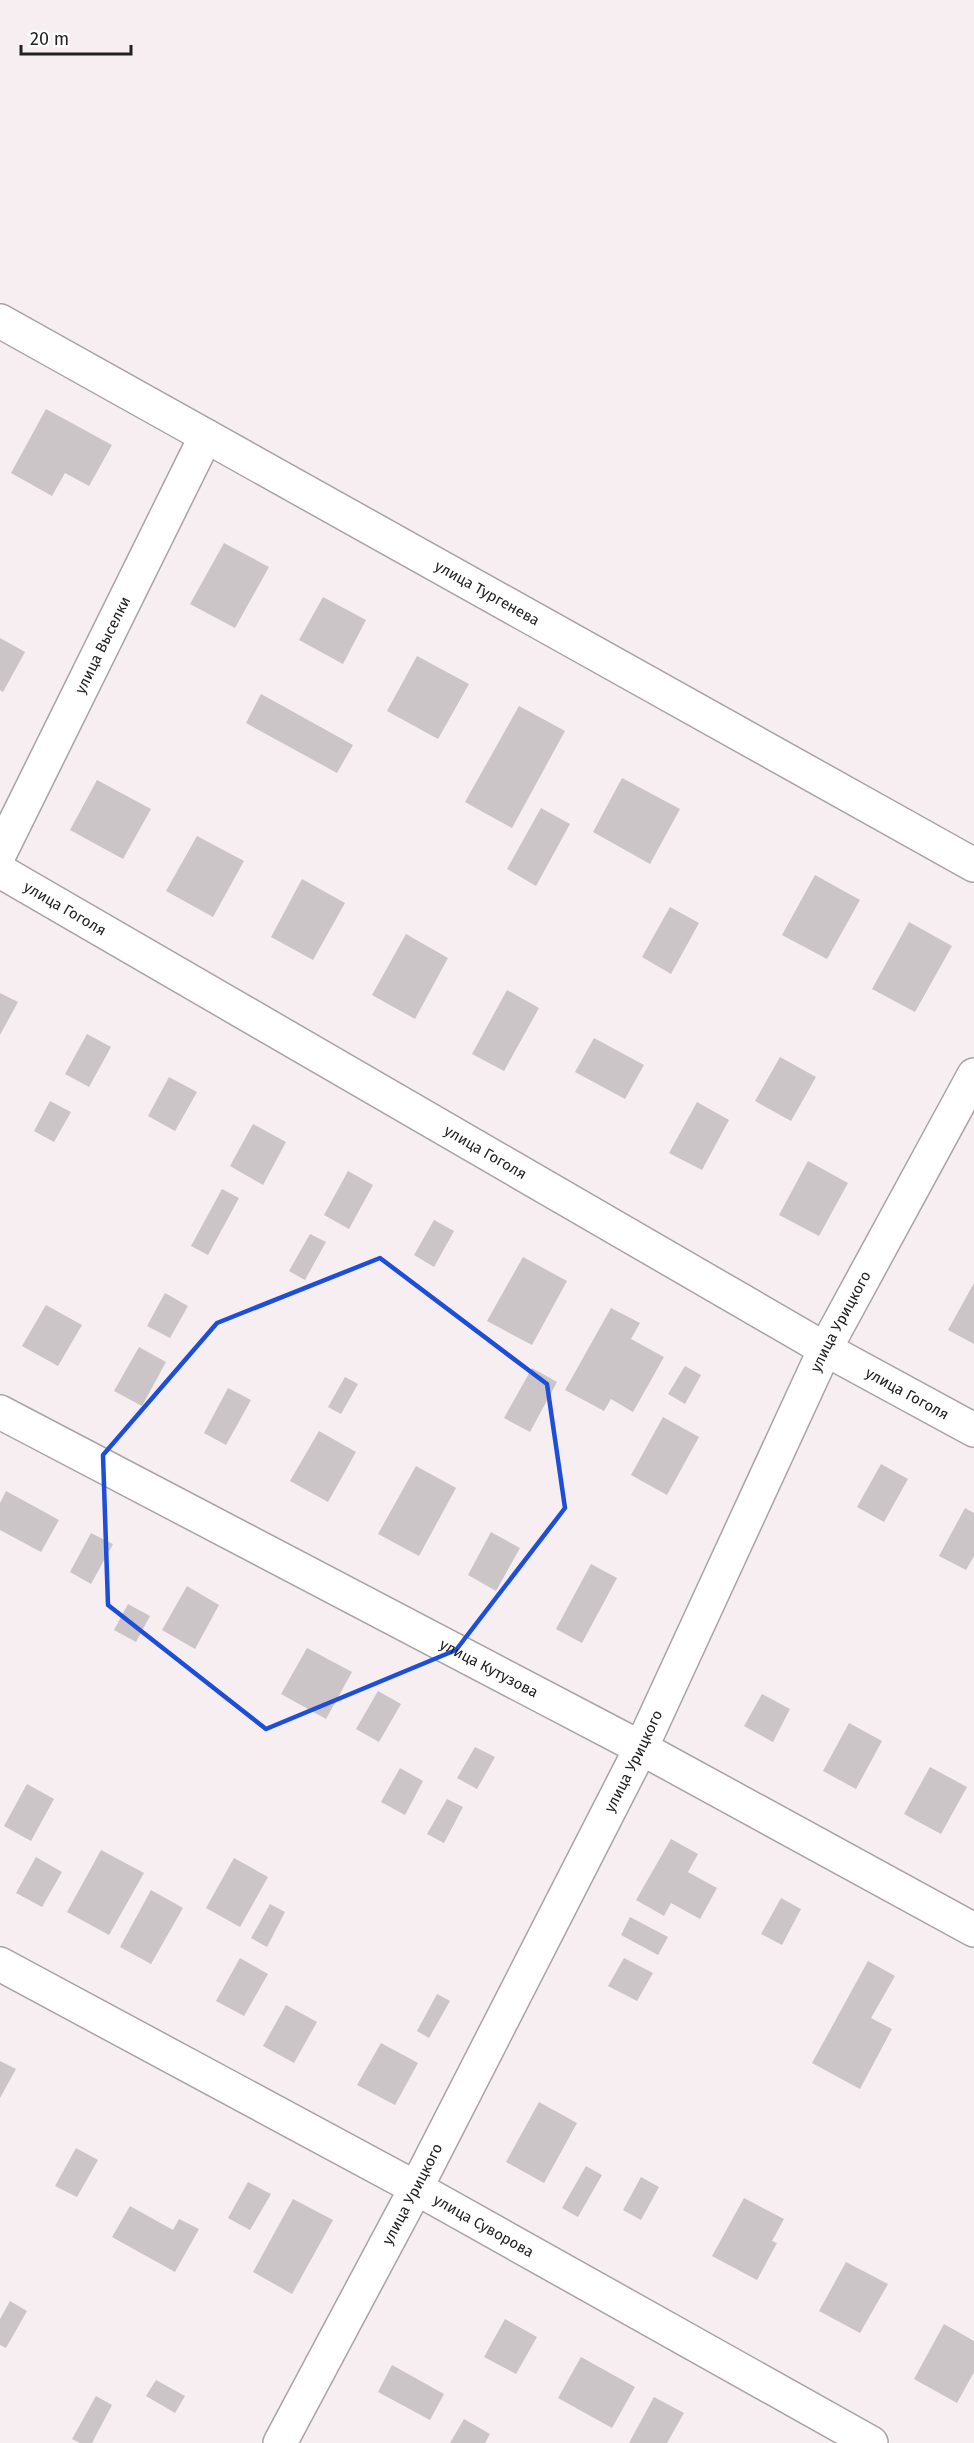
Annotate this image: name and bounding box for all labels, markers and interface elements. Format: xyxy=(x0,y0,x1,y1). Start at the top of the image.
scale bar xyxy=(21,18,130,56)
text: 20 m xyxy=(30,28,69,50)
street label: улица Тургенева xyxy=(432,557,543,630)
street label: улица Выселки xyxy=(71,593,134,697)
street label: улица Гоголя xyxy=(20,878,109,940)
street label: улица Гоголя xyxy=(441,1121,530,1183)
street label: улица Урицкого xyxy=(807,1268,875,1375)
street label: улица Гоголя xyxy=(862,1364,952,1424)
street label: улица Кутузова xyxy=(437,1635,541,1701)
street label: улица Урицкого xyxy=(601,1707,666,1815)
street label: улица Урицкого xyxy=(378,2140,446,2248)
street label: улица Суворова xyxy=(430,2191,537,2261)

